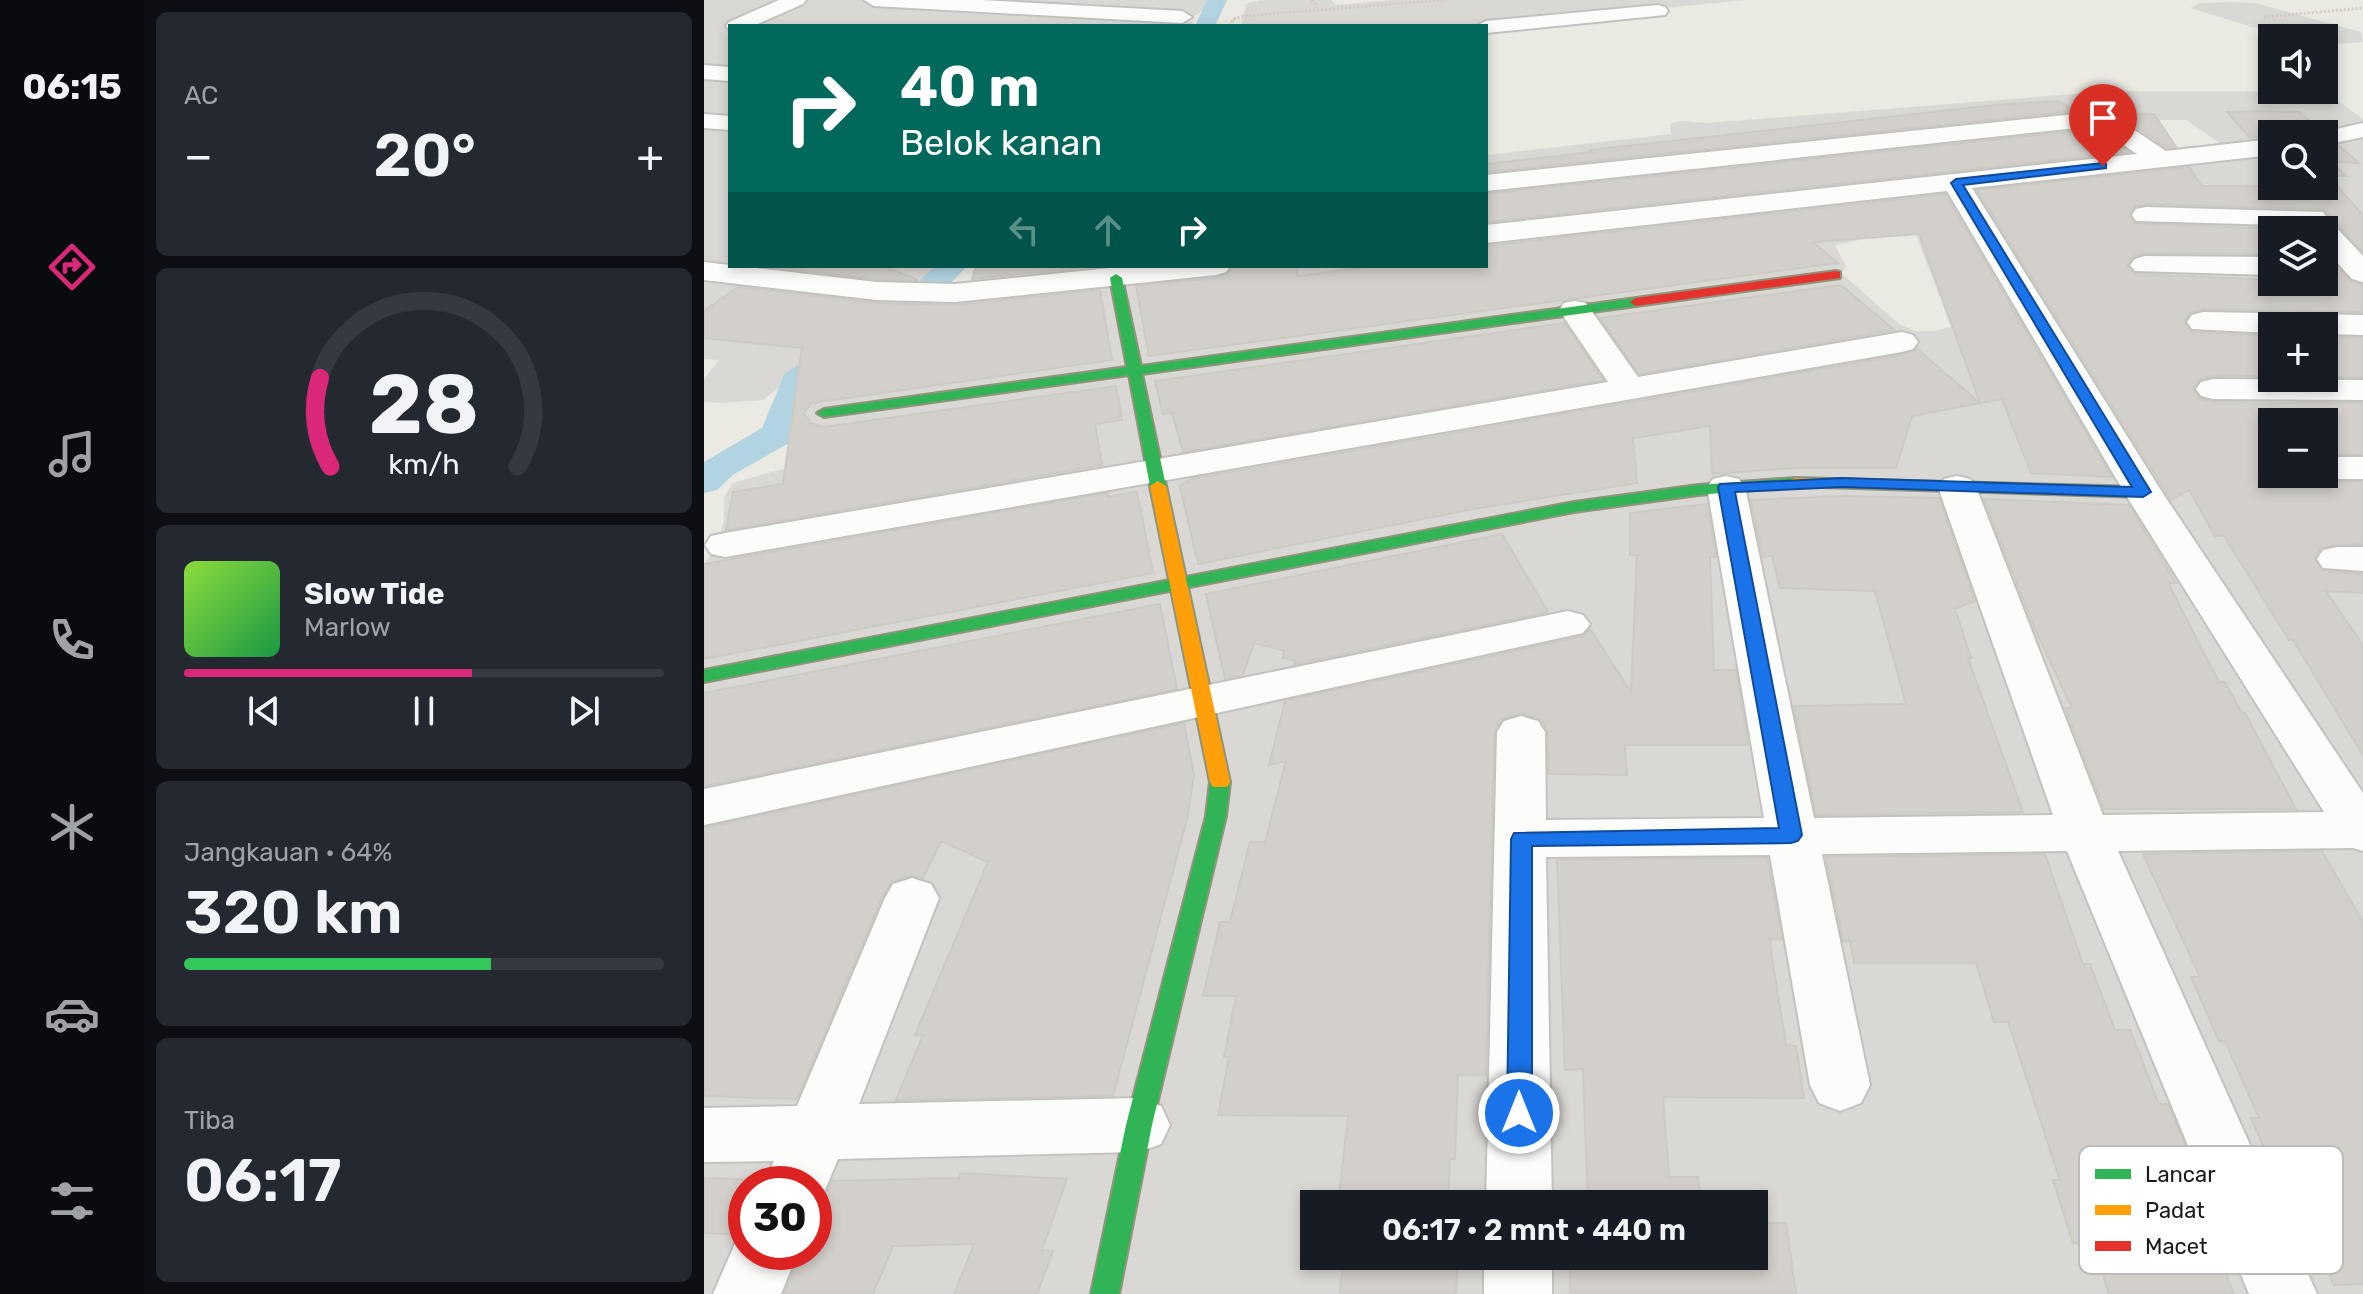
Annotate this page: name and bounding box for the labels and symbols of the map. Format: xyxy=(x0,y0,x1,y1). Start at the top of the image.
pin xyxy=(2069,84,2137,166)
position arrow xyxy=(1477,1071,1561,1155)
legend xyxy=(2079,1146,2343,1274)
text: Lancar xyxy=(2145,1161,2216,1188)
speed limit sign: 30 xyxy=(728,1166,832,1270)
text: Padat xyxy=(2145,1197,2205,1224)
text: Macet xyxy=(2145,1233,2208,1260)

